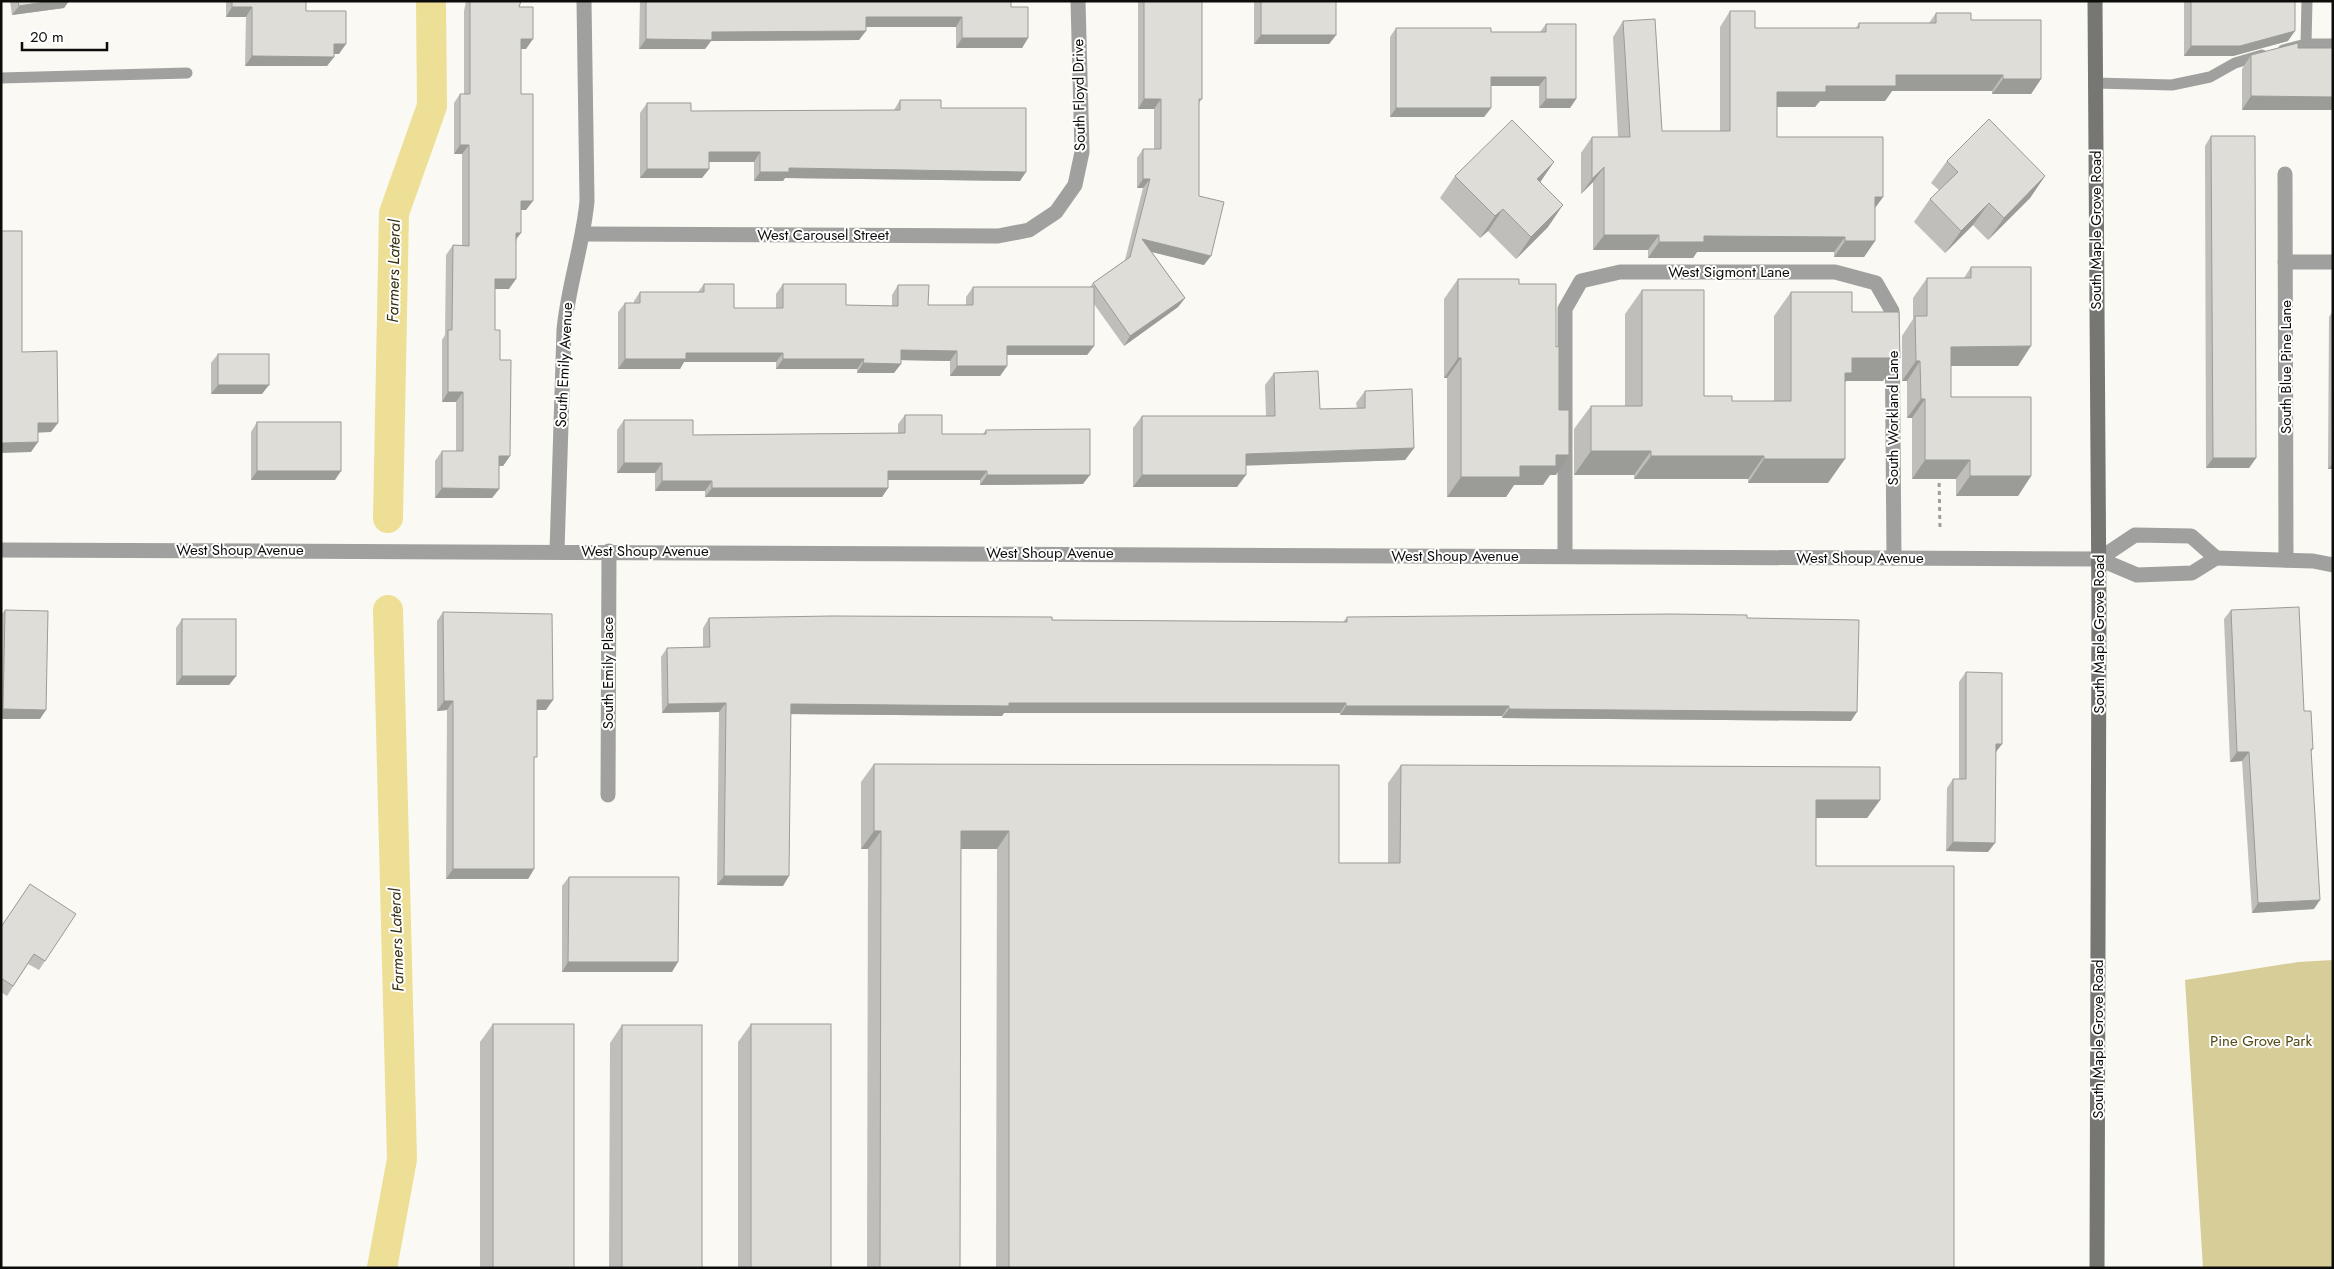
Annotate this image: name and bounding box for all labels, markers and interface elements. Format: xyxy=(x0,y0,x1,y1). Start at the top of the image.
scale bar xyxy=(22,20,108,52)
text: 20 m xyxy=(30,26,64,48)
street label: South Floyd Drive xyxy=(1067,38,1091,151)
street label: South Maple Grove Road xyxy=(2085,150,2107,310)
water label: Farmers Lateral xyxy=(381,218,406,323)
street label: West Carousel Street xyxy=(757,224,889,246)
street label: West Sigmont Lane xyxy=(1668,261,1790,283)
street label: South Blue Pine Lane xyxy=(2275,300,2297,434)
street label: South Emily Avenue xyxy=(550,302,578,428)
street label: South Workland Lane xyxy=(1882,350,1904,486)
street label: West Shoup Avenue xyxy=(176,539,304,561)
street label: West Shoup Avenue xyxy=(581,540,709,562)
street label: West Shoup Avenue xyxy=(986,542,1114,564)
street label: West Shoup Avenue xyxy=(1391,545,1519,567)
street label: West Shoup Avenue xyxy=(1796,547,1924,569)
street label: South Maple Grove Road xyxy=(2088,554,2110,714)
street label: South Emily Place xyxy=(597,617,619,729)
water label: Farmers Lateral xyxy=(383,887,410,992)
street label: South Maple Grove Road xyxy=(2087,959,2109,1119)
park label: Pine Grove Park xyxy=(2210,1030,2312,1052)

